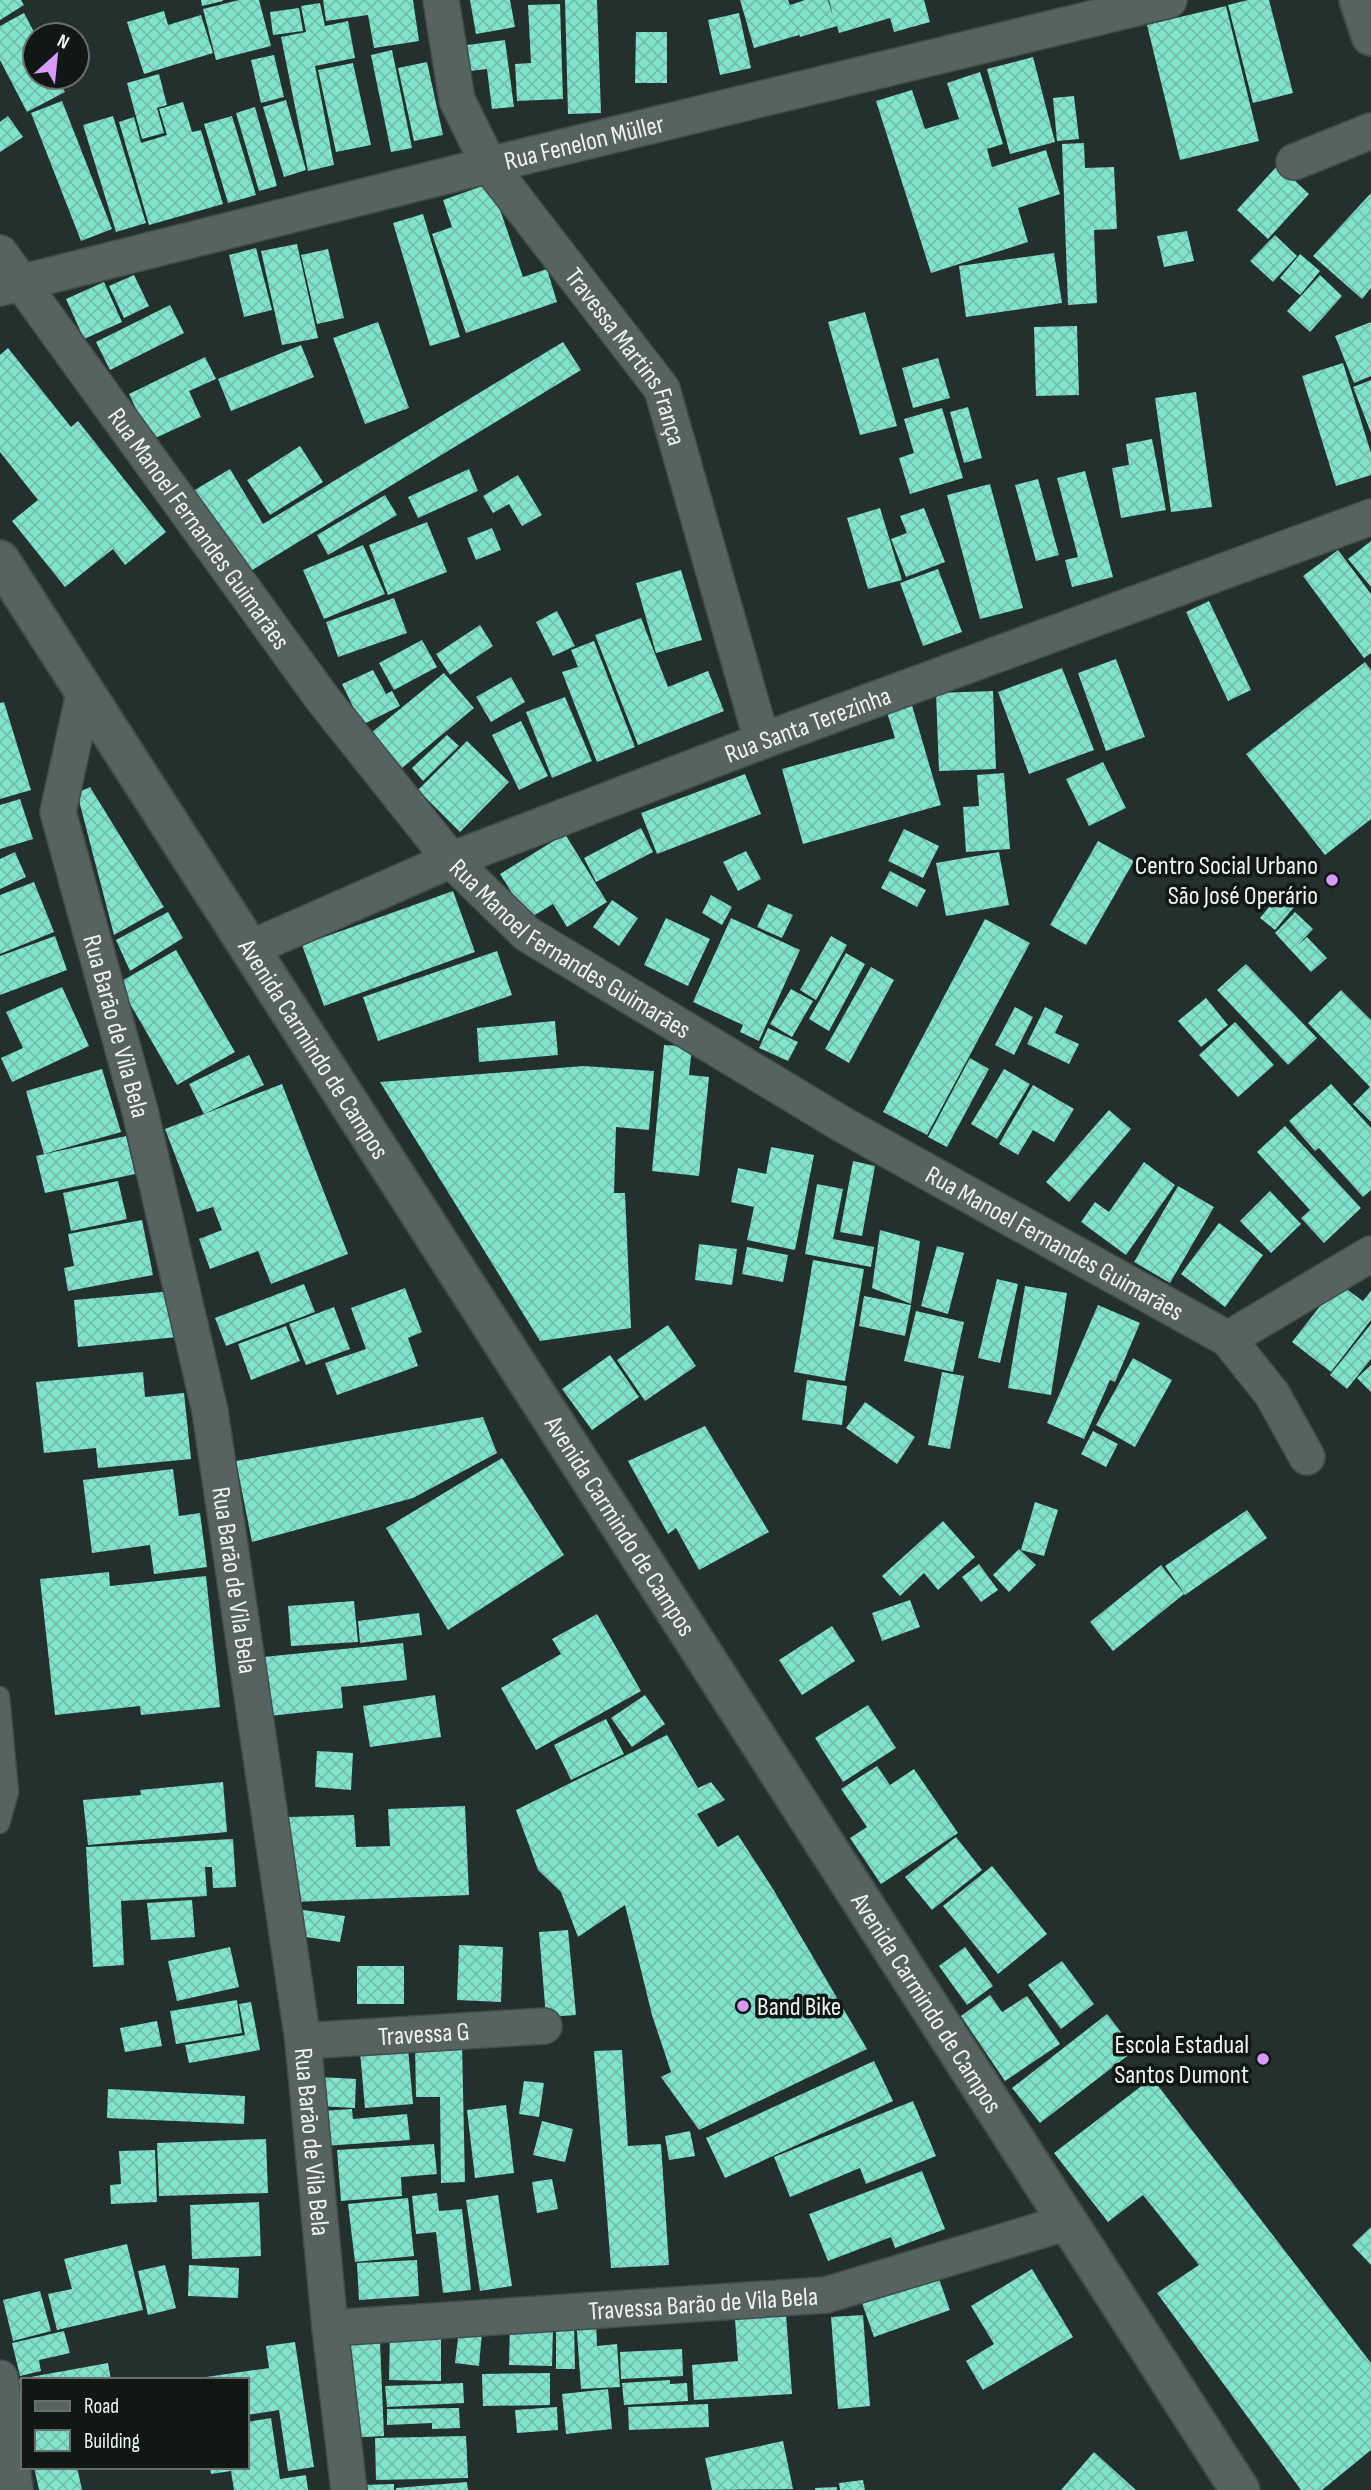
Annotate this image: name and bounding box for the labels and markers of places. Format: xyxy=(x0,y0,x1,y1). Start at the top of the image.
place label: Centro Social Urbano São José Operário xyxy=(1135,851,1318,912)
marker: Centro Social Urbano São José Operário xyxy=(1324,872,1340,888)
place label: Band Bike xyxy=(757,1992,841,2023)
marker: Band Bike xyxy=(735,1998,751,2014)
place label: Escola Estadual Santos Dumont xyxy=(1114,2030,1249,2091)
marker: Escola Estadual Santos Dumont xyxy=(1255,2051,1271,2067)

